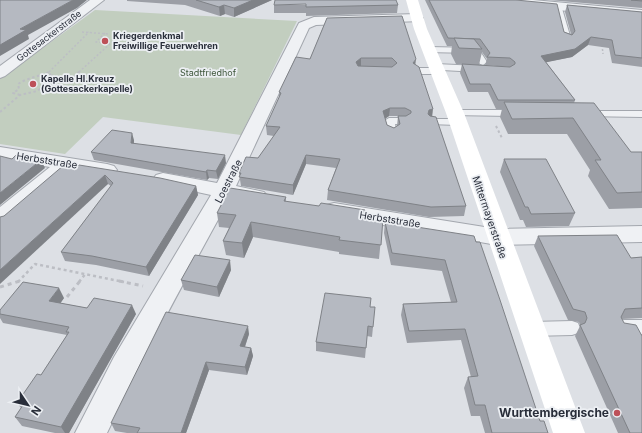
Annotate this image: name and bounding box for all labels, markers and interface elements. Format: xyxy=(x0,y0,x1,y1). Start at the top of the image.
street label: Gottesackerstraße xyxy=(14,8,83,64)
place label: Kriegerdenkmal Freiwillige Feuerwehren xyxy=(113,30,218,51)
marker: Kriegerdenkmal Freiwillige Feuerwehren xyxy=(100,36,110,46)
park label: Stadtfriedhof xyxy=(180,67,237,78)
place label: Kapelle Hl.Kreuz (Gottesackerkapelle) xyxy=(41,73,133,94)
marker: Kapelle Hl.Kreuz (Gottesackerkapelle) xyxy=(28,79,38,89)
street label: Herbststraße xyxy=(16,149,79,171)
street label: Loestraße xyxy=(212,157,244,205)
street label: Mittermayerstraße xyxy=(470,174,510,260)
street label: Herbststraße xyxy=(359,208,422,230)
north arrow xyxy=(8,385,48,425)
text: N xyxy=(28,403,44,418)
place label: Wurttembergische xyxy=(499,405,609,420)
marker: Wurttembergische xyxy=(612,408,622,418)

